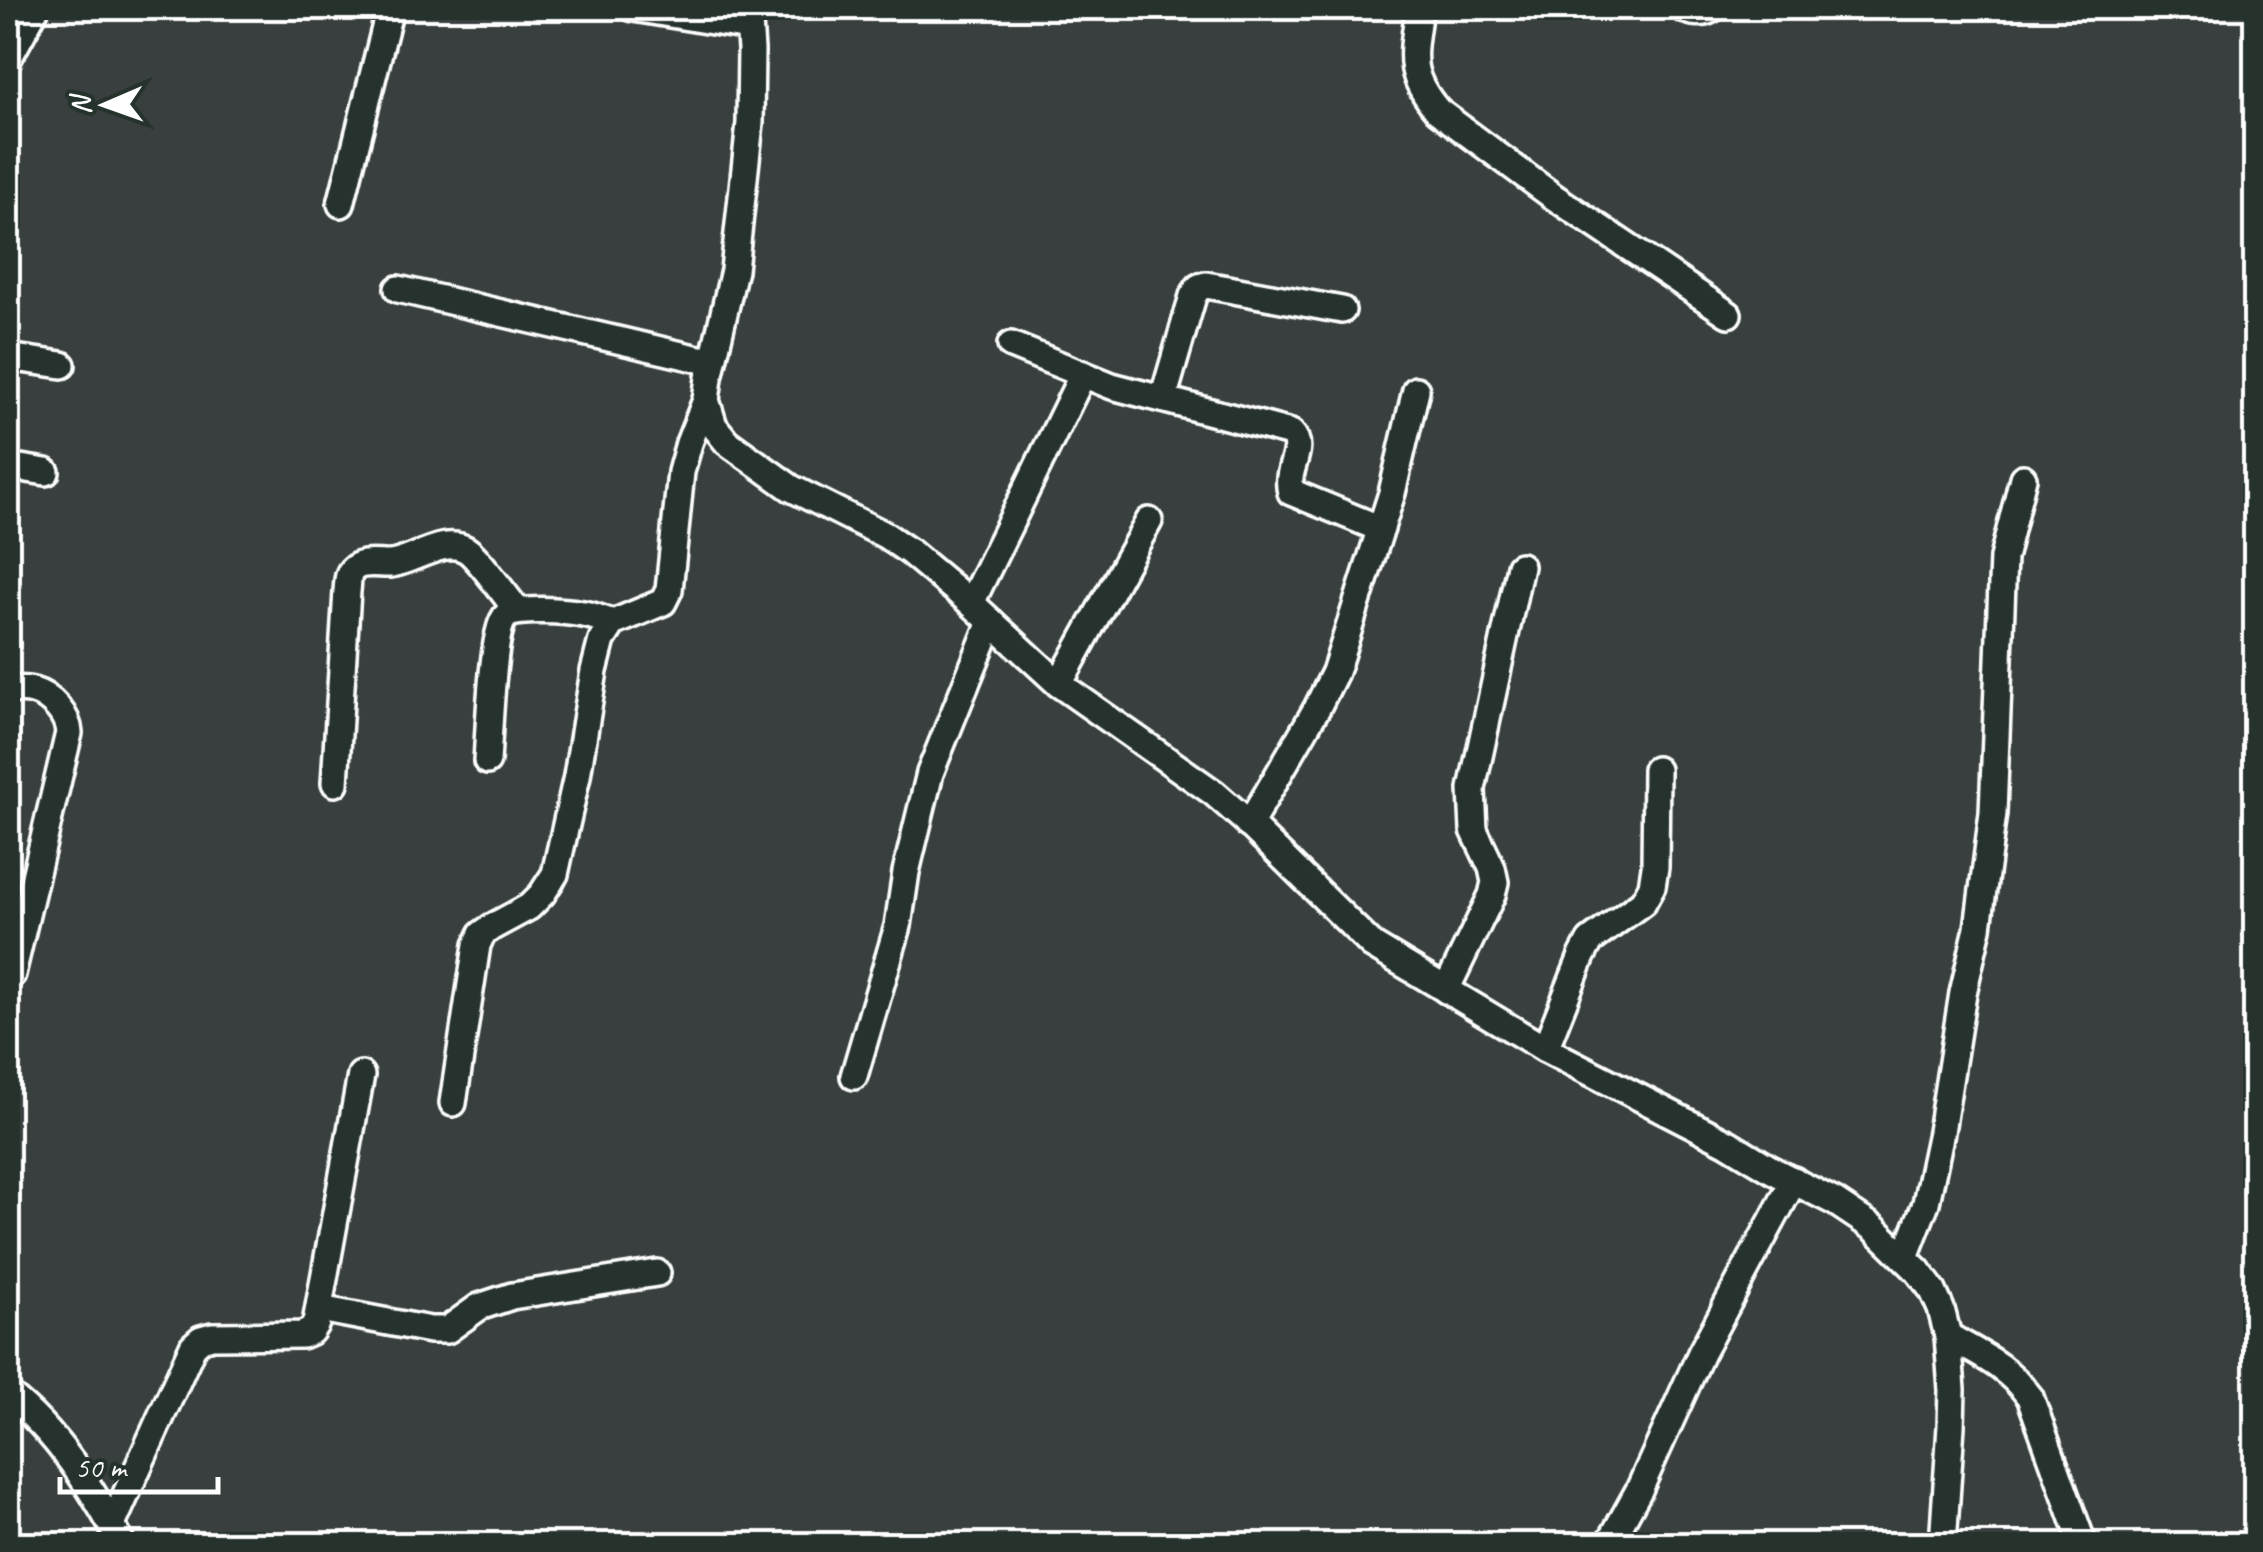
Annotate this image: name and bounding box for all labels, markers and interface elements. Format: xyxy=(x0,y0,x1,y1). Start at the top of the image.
north arrow xyxy=(55,55,155,155)
text: N xyxy=(63,92,98,115)
scale bar xyxy=(60,1432,218,1494)
text: 50 m xyxy=(75,1448,128,1486)

